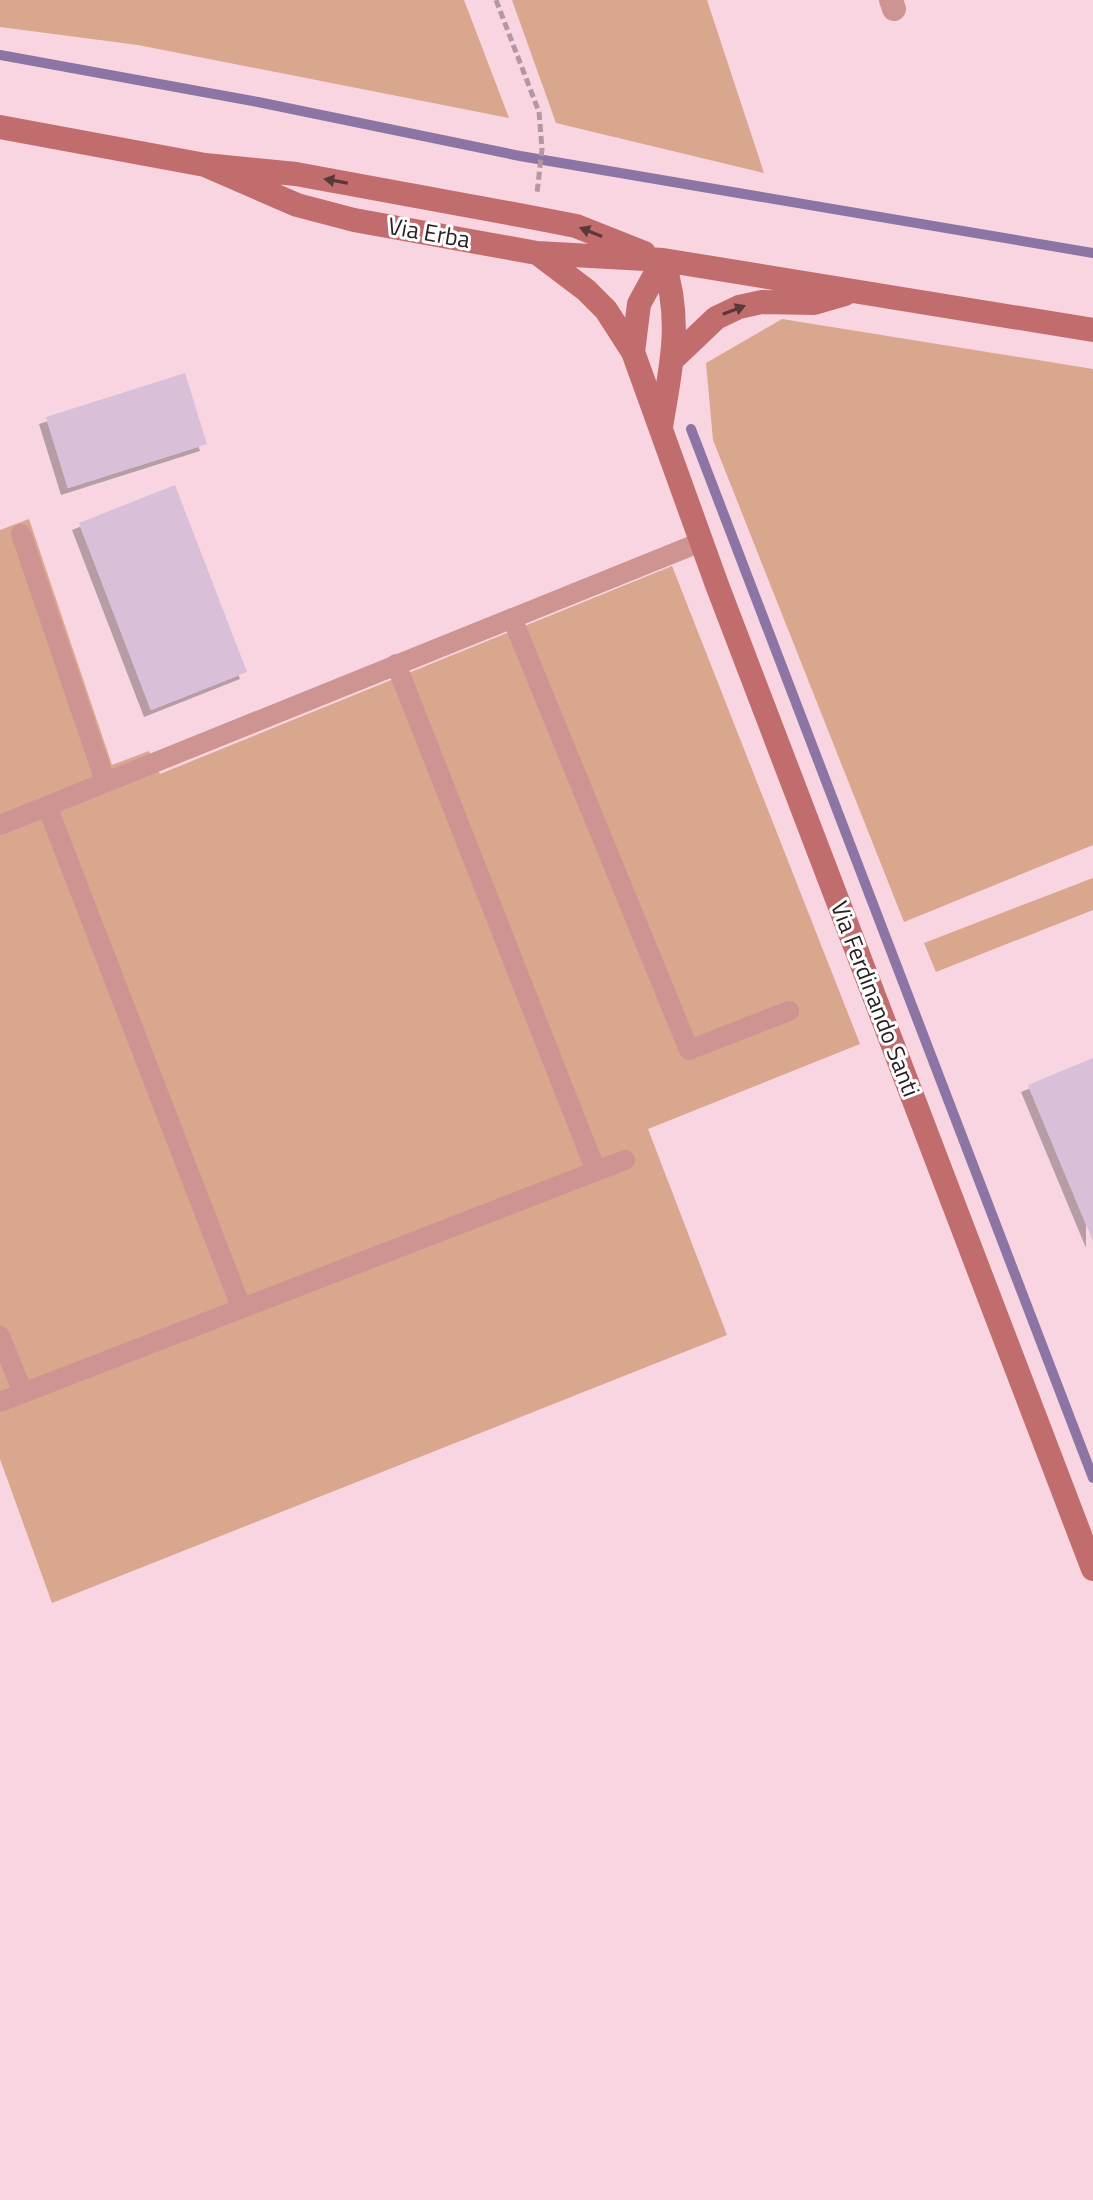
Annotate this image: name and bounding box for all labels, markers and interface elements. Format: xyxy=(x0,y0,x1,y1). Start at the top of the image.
one-way arrow xyxy=(323,174,348,186)
street label: Via Erba xyxy=(385,207,473,257)
one-way arrow xyxy=(579,225,603,238)
one-way arrow xyxy=(722,304,746,316)
street label: Via Ferdinando Santi xyxy=(822,896,930,1102)

